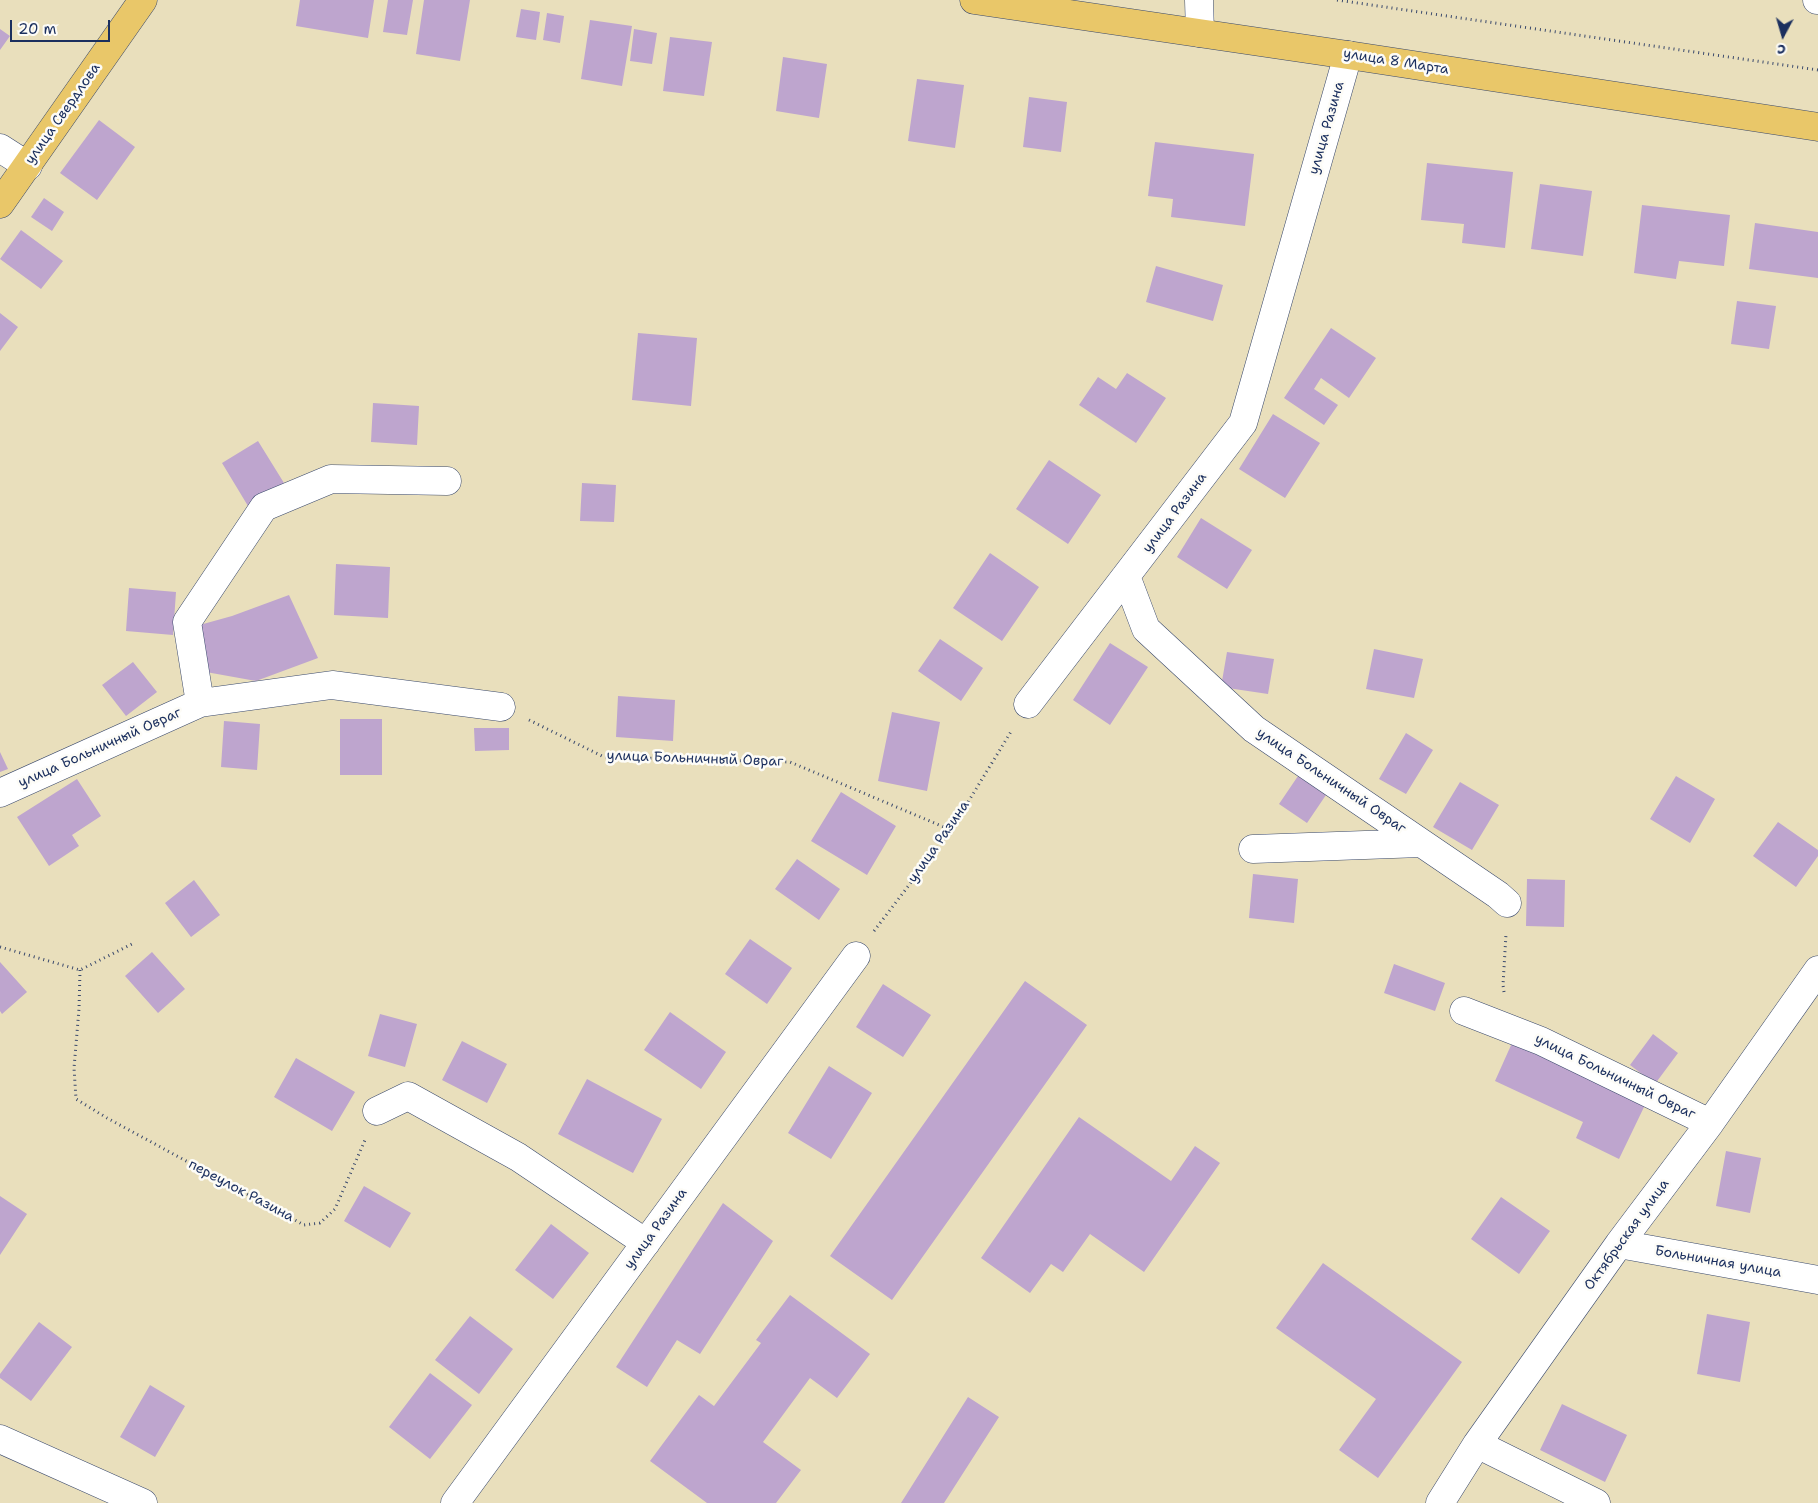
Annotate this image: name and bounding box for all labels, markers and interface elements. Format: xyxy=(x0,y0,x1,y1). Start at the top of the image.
scale bar xyxy=(12,10,112,42)
north arrow xyxy=(1758,10,1808,60)
text: 20 m xyxy=(18,19,57,39)
text: С xyxy=(1776,41,1787,59)
street label: улица 8 Марта xyxy=(1342,45,1450,79)
street label: улица Свердлова xyxy=(22,60,104,168)
street label: улица Разина xyxy=(1306,79,1348,177)
street label: улица Разина xyxy=(1139,470,1211,556)
street label: улица Больничный Овраг xyxy=(16,704,184,792)
street label: улица Больничный Овраг xyxy=(1253,725,1409,837)
street label: улица Больничный Овраг xyxy=(606,748,784,770)
street label: улица Разина xyxy=(905,798,973,886)
street label: улица Больничный Овраг xyxy=(1532,1031,1698,1123)
street label: переулок Разина xyxy=(185,1156,297,1226)
street label: Октябрьская улица xyxy=(1581,1176,1673,1294)
street label: улица Разина xyxy=(621,1185,691,1273)
street label: Больничная улица xyxy=(1653,1243,1783,1281)

